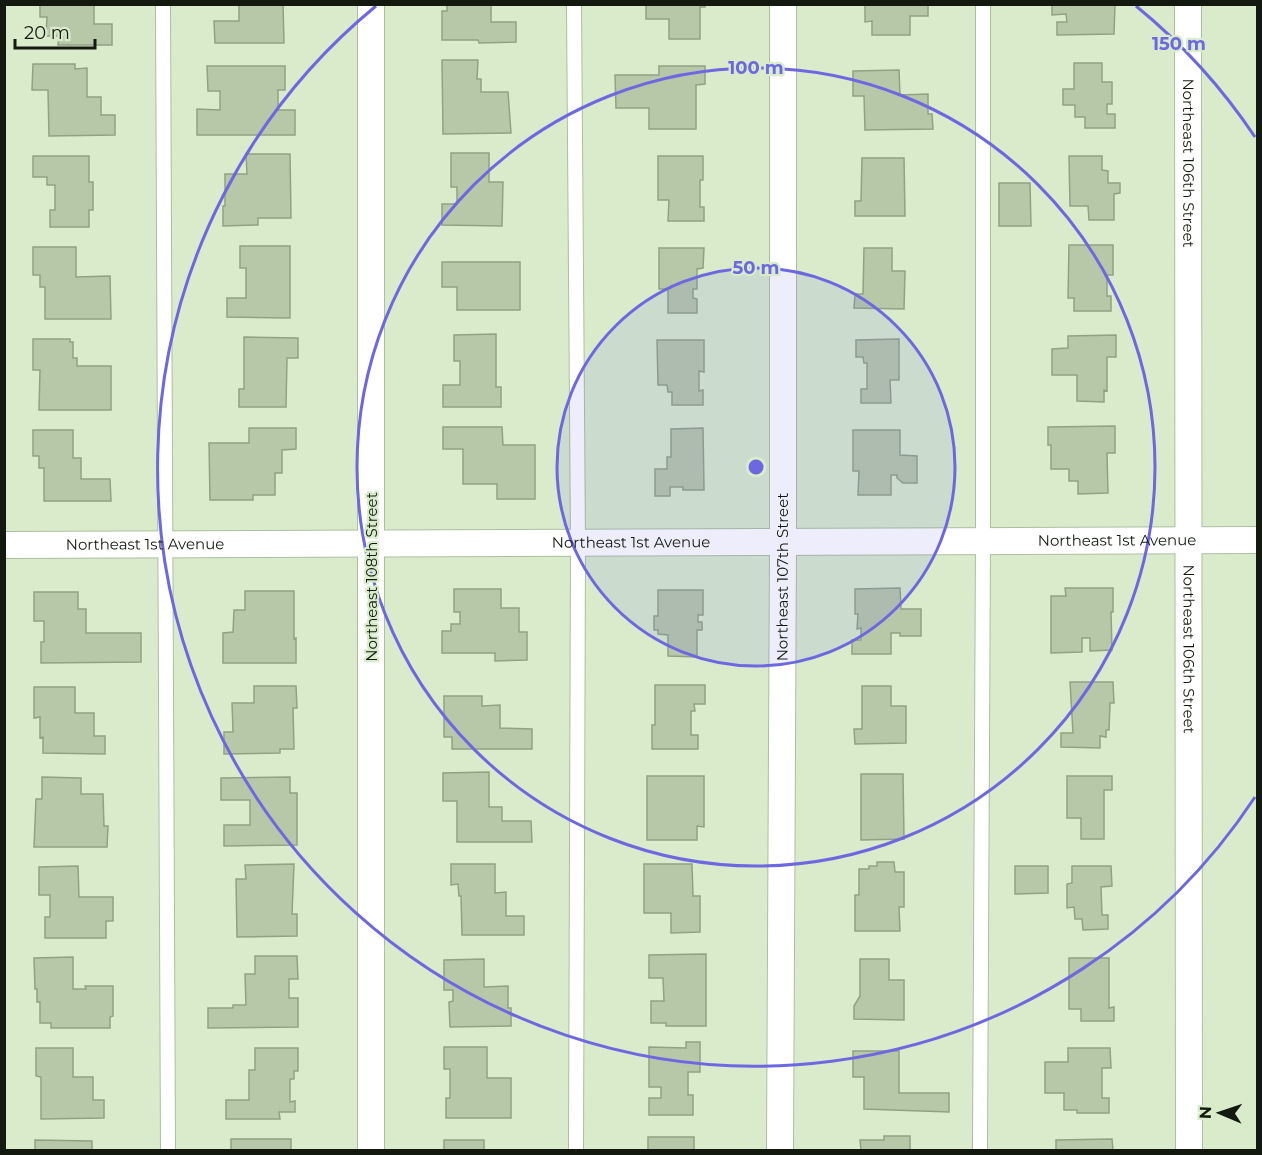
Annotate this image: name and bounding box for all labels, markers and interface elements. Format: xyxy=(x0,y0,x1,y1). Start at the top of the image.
scale bar xyxy=(15,12,94,50)
text: 20 m xyxy=(24,22,70,44)
text: 150 m xyxy=(1152,33,1206,55)
text: 100 m xyxy=(728,57,784,79)
street label: Northeast 106th Street xyxy=(1179,78,1198,248)
text: 50 m xyxy=(733,257,779,279)
centre of rings xyxy=(746,457,766,477)
street label: Northeast 108th Street xyxy=(362,492,381,662)
street label: Northeast 107th Street xyxy=(772,493,792,661)
street label: Northeast 1st Avenue xyxy=(1038,530,1196,550)
street label: Northeast 1st Avenue xyxy=(552,532,710,552)
street label: Northeast 1st Avenue xyxy=(66,534,224,554)
street label: Northeast 106th Street xyxy=(1179,564,1199,734)
north arrow xyxy=(1190,1083,1250,1143)
text: N xyxy=(1196,1106,1215,1119)

